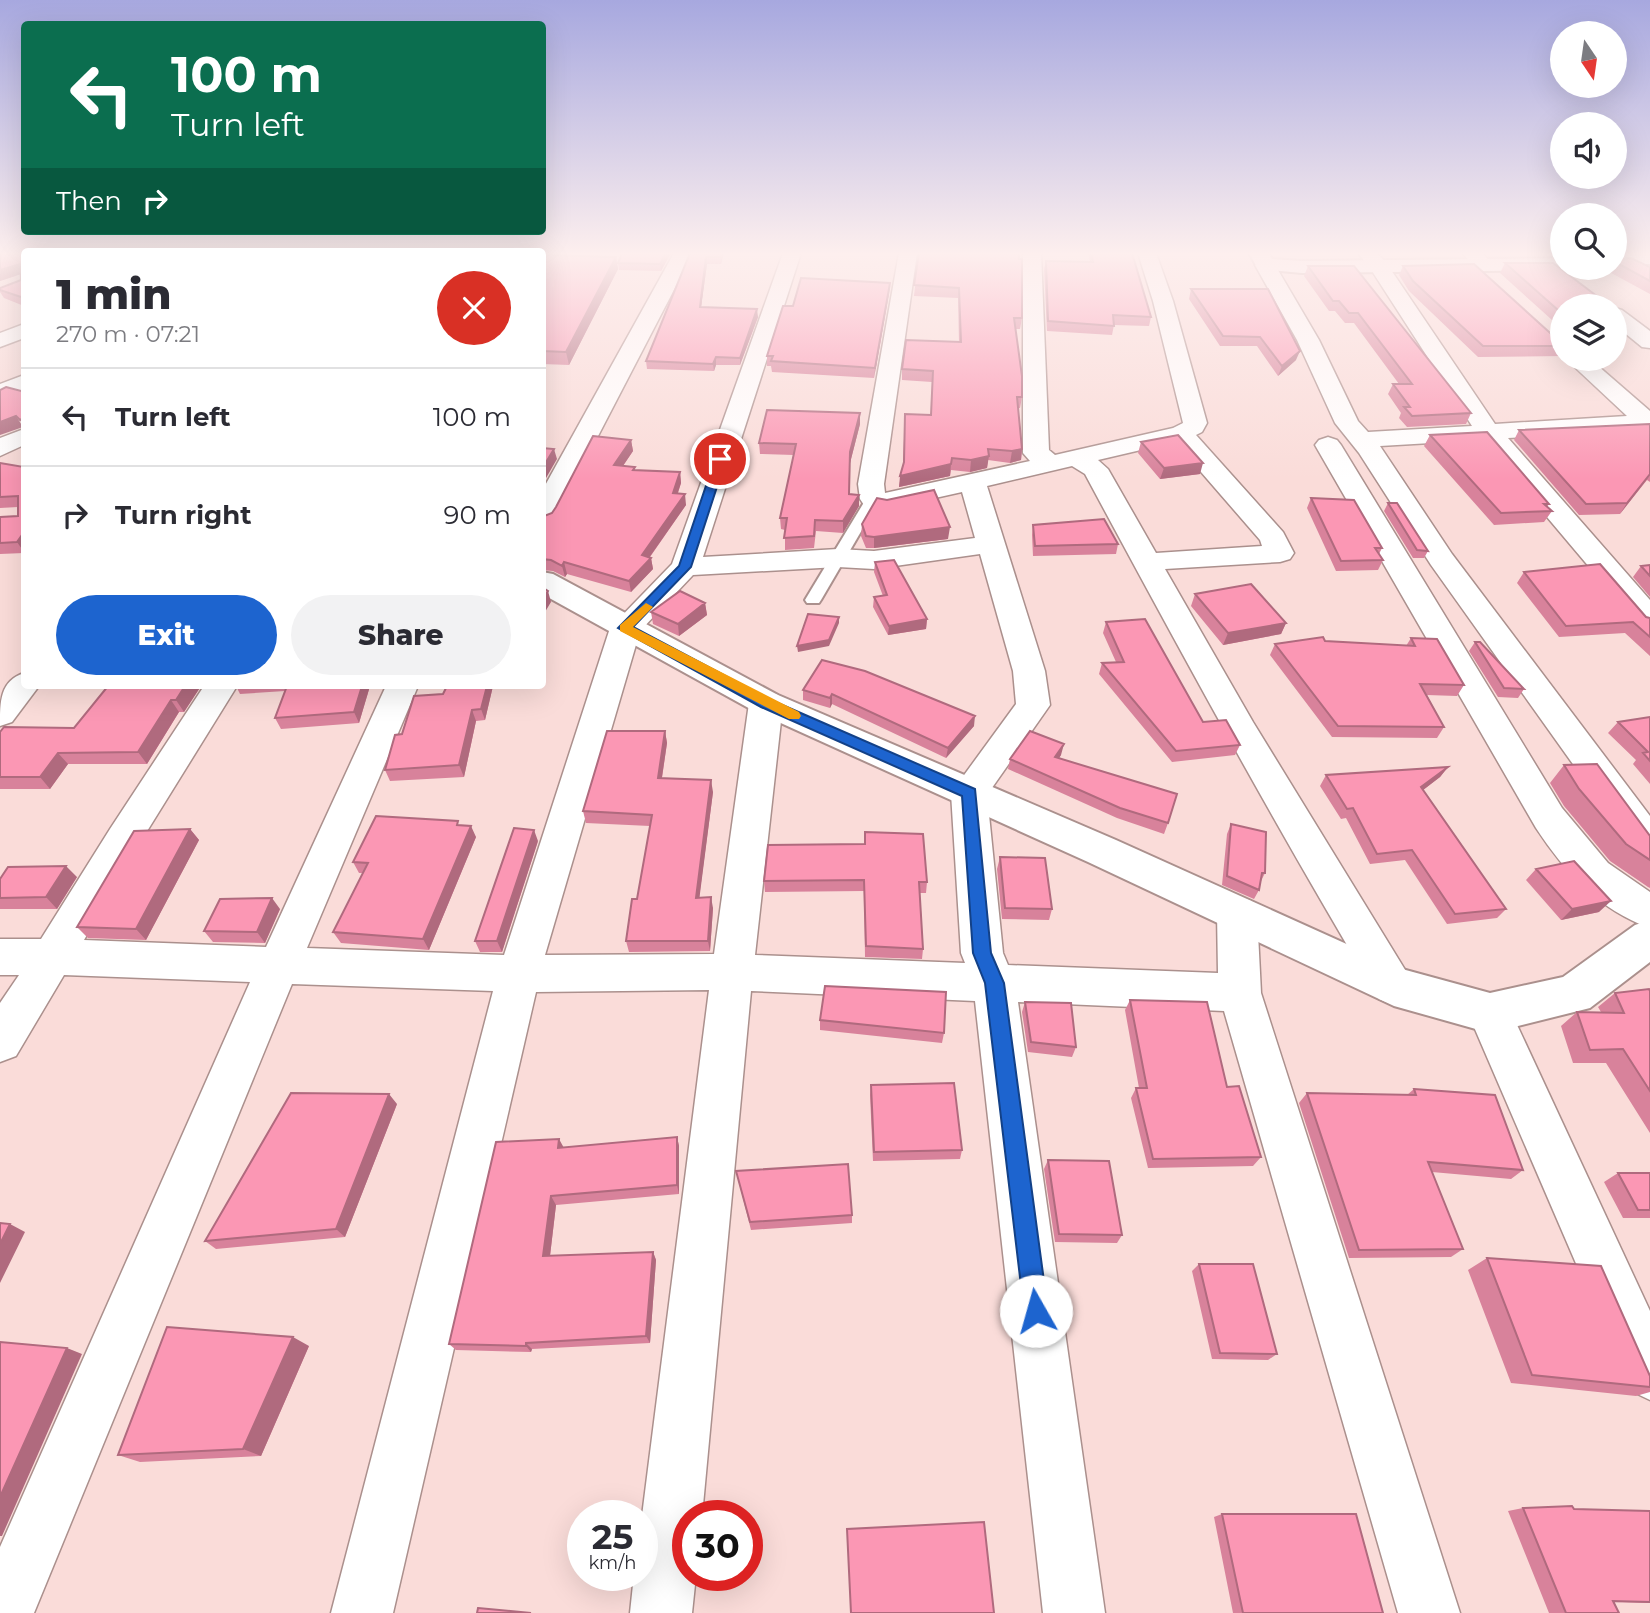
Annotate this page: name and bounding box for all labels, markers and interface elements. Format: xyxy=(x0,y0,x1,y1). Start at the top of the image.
north arrow xyxy=(1550,21,1628,98)
map controls xyxy=(1550,21,1627,371)
text: 100 m xyxy=(171,45,322,104)
icon: left xyxy=(56,49,147,140)
text: Turn left xyxy=(171,105,305,144)
button: sound xyxy=(1550,112,1627,189)
icon: right xyxy=(136,182,174,220)
text: Then xyxy=(56,185,122,217)
button: search xyxy=(1550,203,1627,280)
text: 1 min xyxy=(56,268,172,320)
button: close xyxy=(437,271,511,345)
button: layers xyxy=(1550,294,1627,371)
text: 270 m · 07:21 xyxy=(56,320,200,348)
icon: left xyxy=(56,398,94,436)
text: Turn left xyxy=(115,401,231,433)
text: 100 m xyxy=(433,401,511,433)
pin xyxy=(690,429,750,489)
icon: arrive xyxy=(701,440,739,478)
icon: right xyxy=(56,496,94,534)
text: Turn right xyxy=(115,499,251,531)
text: 90 m xyxy=(444,499,511,531)
button: Exit xyxy=(56,595,277,675)
button: Share xyxy=(291,595,511,675)
position arrow xyxy=(999,1274,1073,1348)
speed limit sign: 30 xyxy=(672,1500,763,1591)
text: 25 xyxy=(592,1515,633,1558)
text: km/h xyxy=(588,1552,637,1574)

